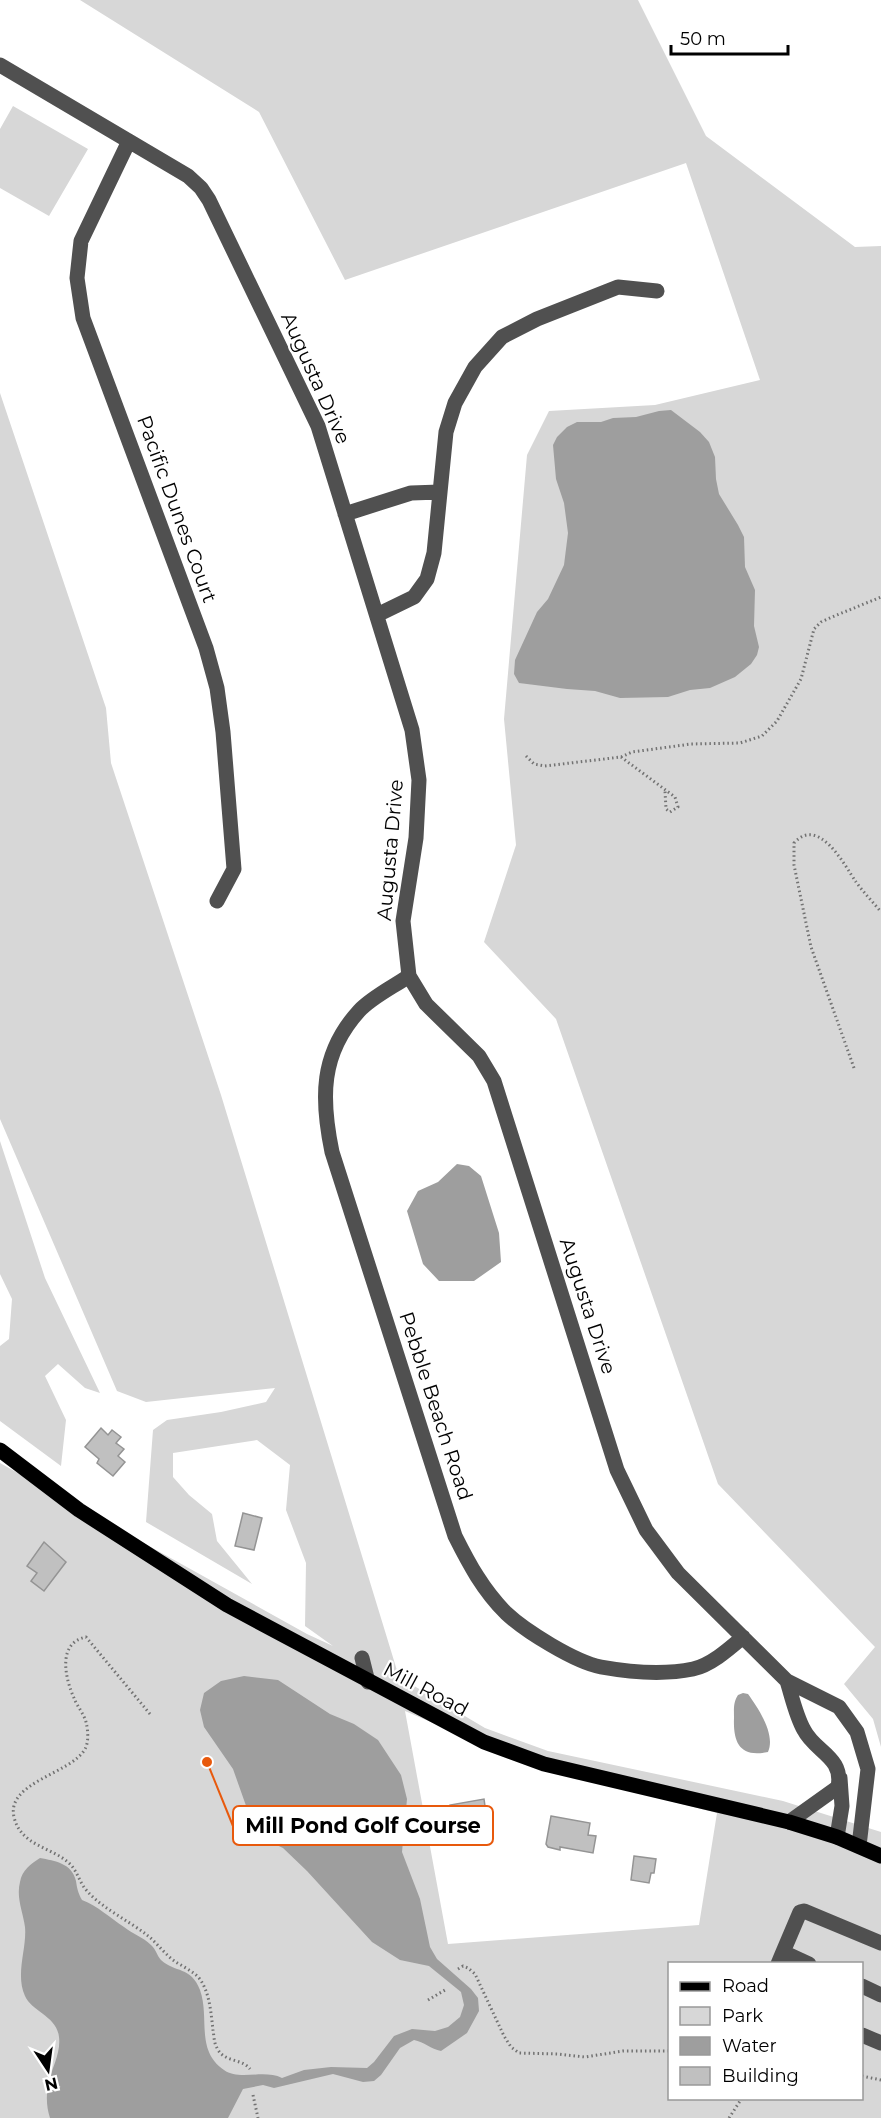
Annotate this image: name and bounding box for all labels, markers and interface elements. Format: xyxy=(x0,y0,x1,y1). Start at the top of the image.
scale bar xyxy=(671,18,788,56)
text: 50 m xyxy=(680,28,726,50)
street label: Augusta Drive xyxy=(276,308,356,448)
street label: Pacific Dunes Court xyxy=(132,412,222,606)
street label: Augusta Drive xyxy=(372,778,408,922)
street label: Augusta Drive xyxy=(555,1235,621,1377)
street label: Pebble Beach Road xyxy=(394,1309,478,1503)
street label: Mill Road xyxy=(379,1657,473,1721)
callout: Mill Pond Golf Course xyxy=(233,1806,493,1845)
text: Mill Pond Golf Course xyxy=(245,1813,481,1838)
legend xyxy=(668,1962,863,2100)
text: Road xyxy=(722,1975,769,1997)
text: Park xyxy=(722,2005,763,2027)
text: Water xyxy=(722,2035,777,2057)
north arrow xyxy=(18,2040,78,2100)
text: Building xyxy=(722,2065,799,2087)
text: N xyxy=(43,2073,60,2095)

